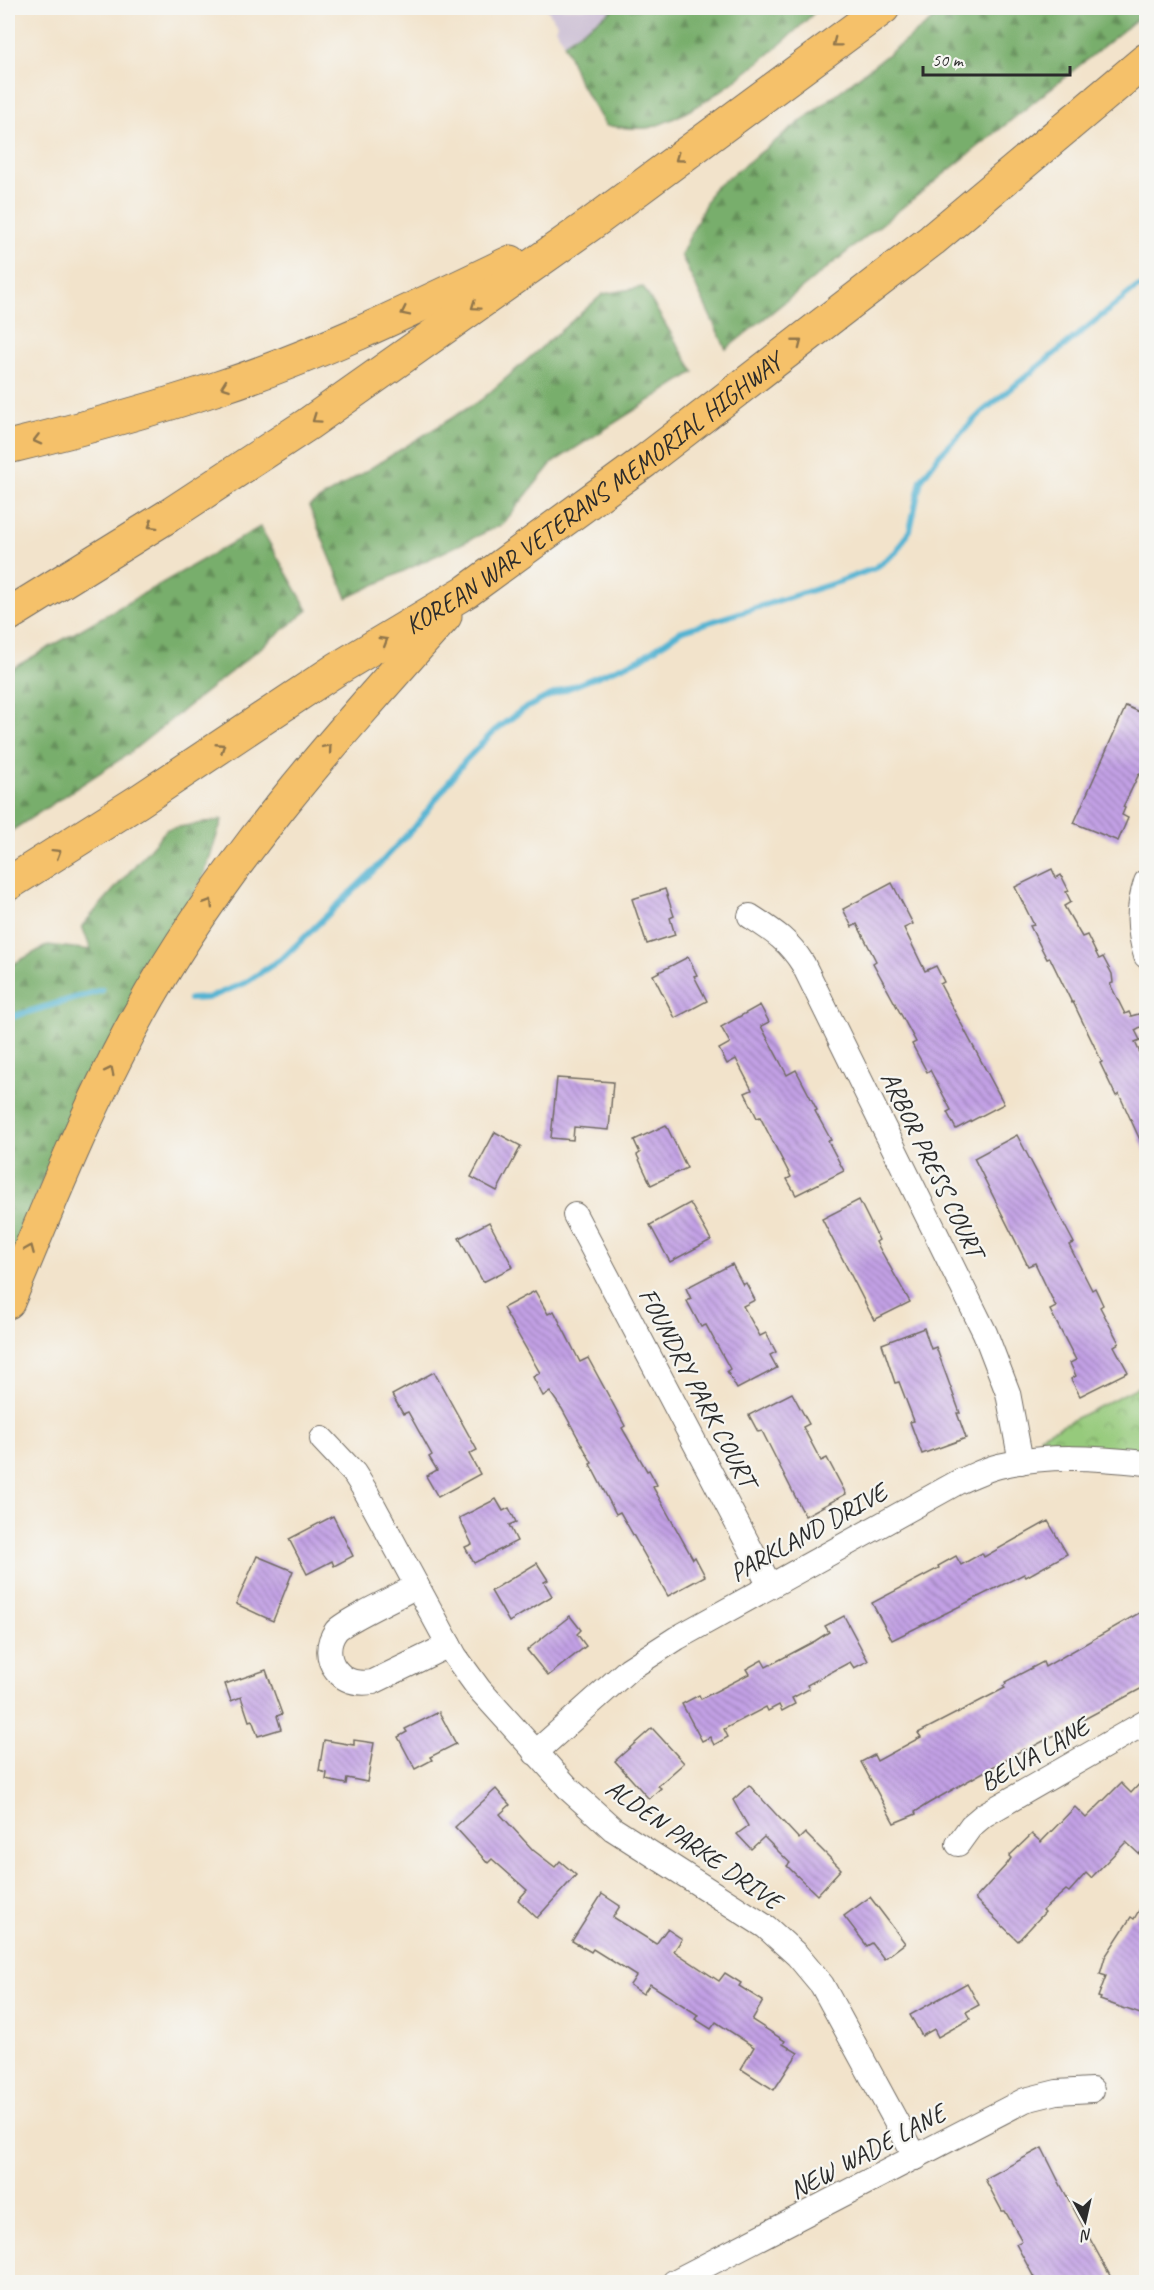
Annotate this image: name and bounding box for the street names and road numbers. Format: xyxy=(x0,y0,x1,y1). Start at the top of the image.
street label: KOREAN WAR VETERANS MEMORIAL HIGHWAY xyxy=(399,343,792,641)
street label: ARBOR PRESS COURT xyxy=(873,1066,994,1267)
street label: FOUNDRY PARK COURT xyxy=(631,1282,767,1498)
street label: PARKLAND DRIVE xyxy=(724,1474,895,1589)
street label: BELVA LANE xyxy=(974,1708,1097,1799)
street label: ALDEN PARKE DRIVE xyxy=(599,1772,791,1919)
street label: NEW WADE LANE xyxy=(783,2095,954,2206)

